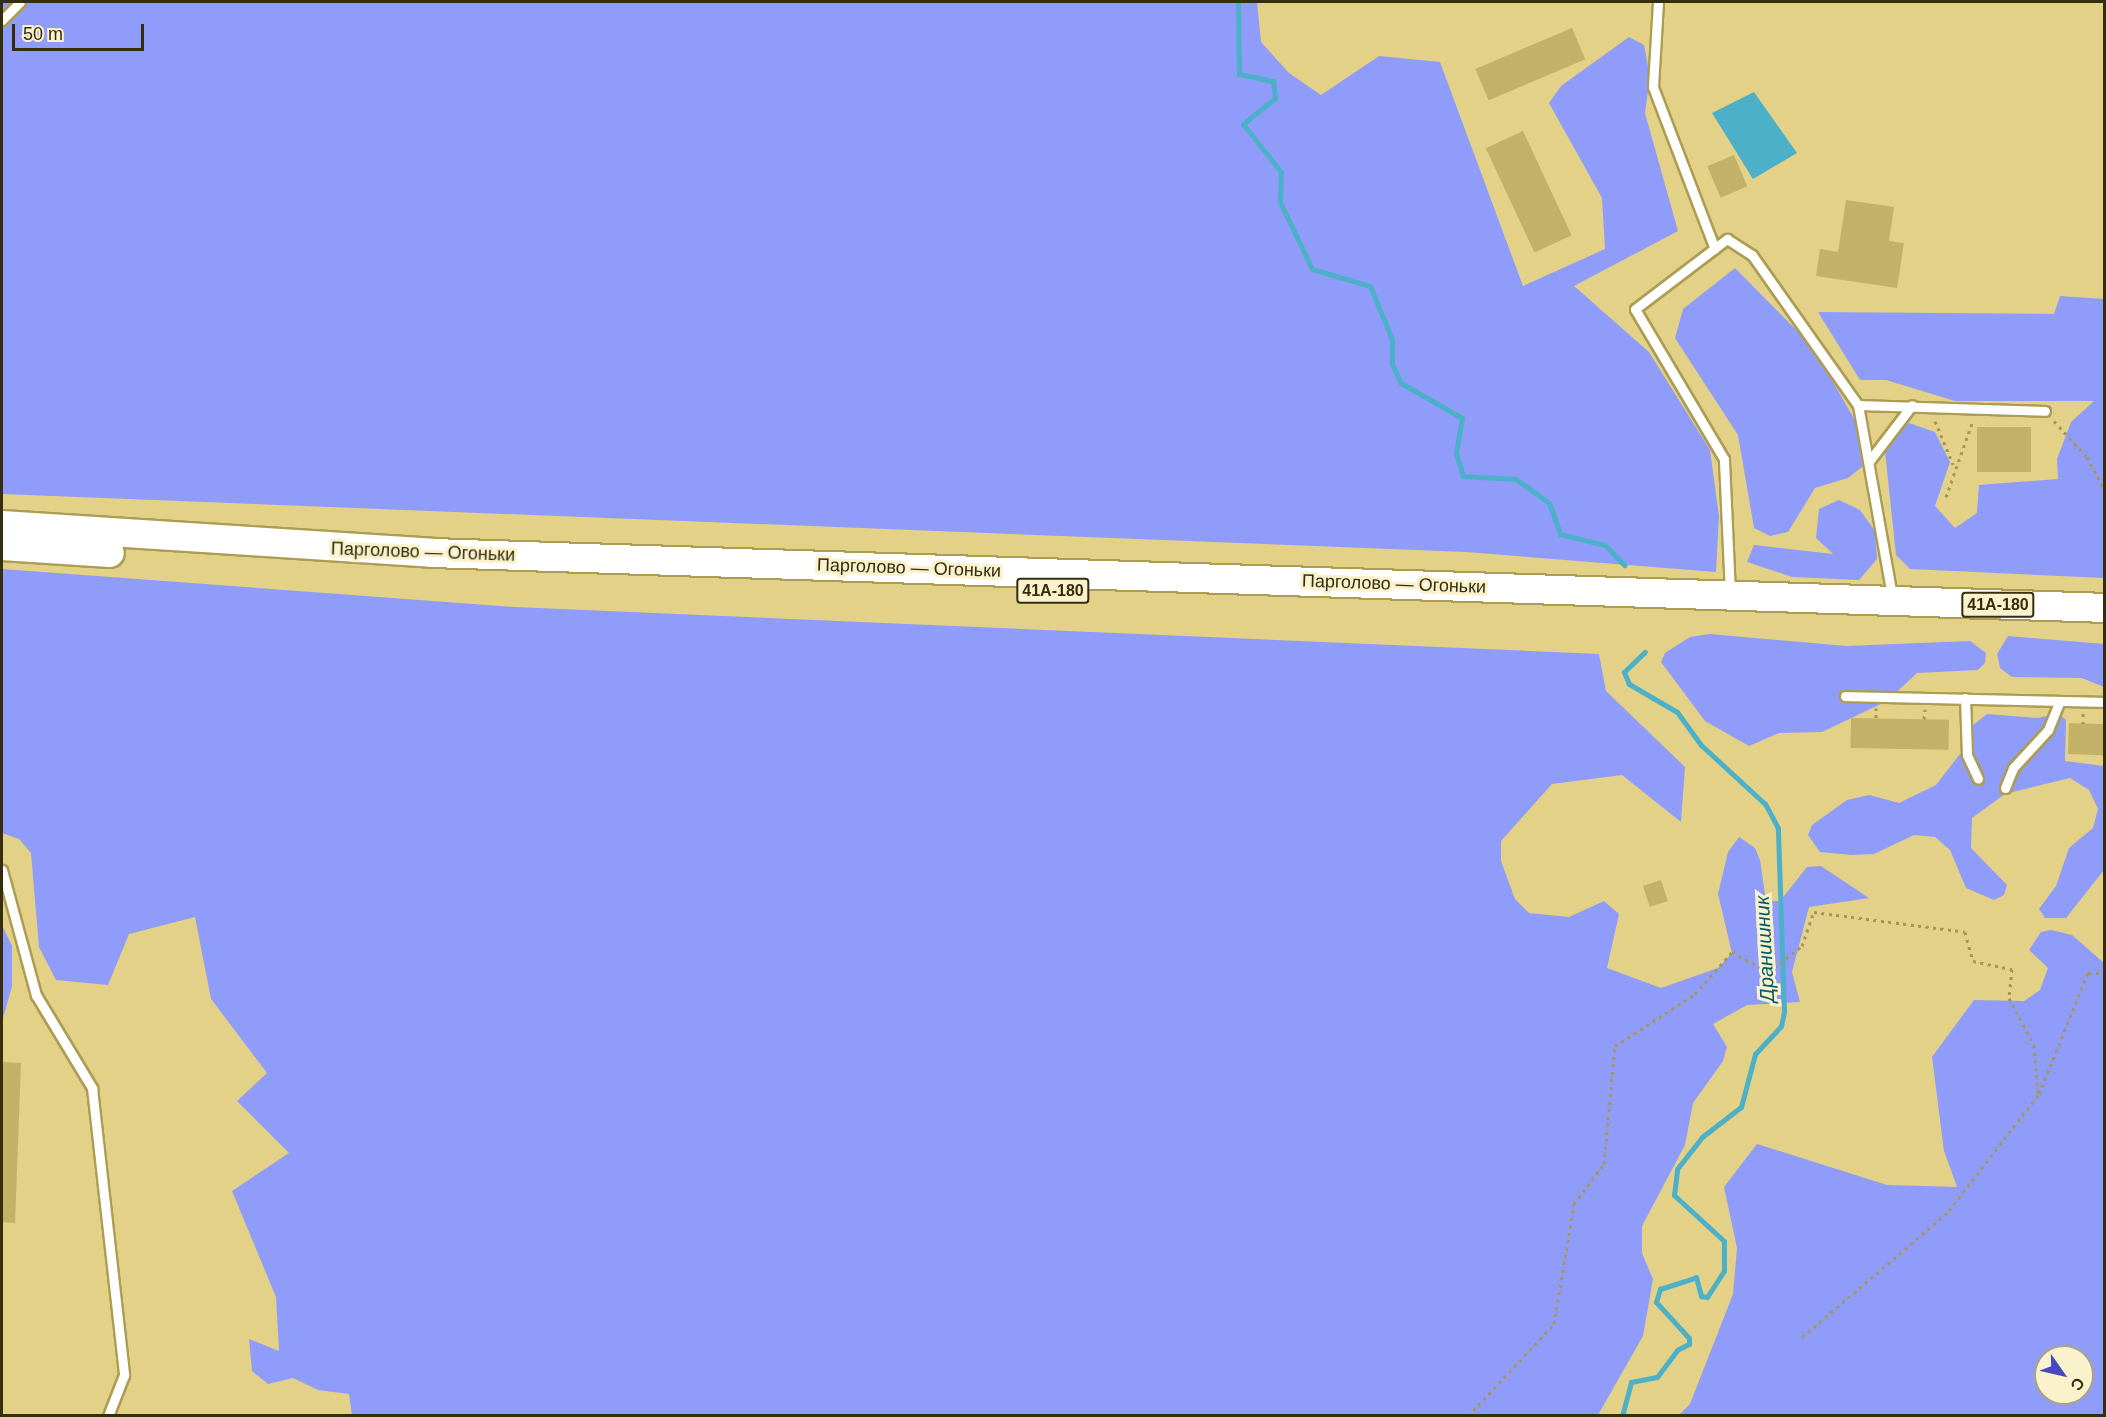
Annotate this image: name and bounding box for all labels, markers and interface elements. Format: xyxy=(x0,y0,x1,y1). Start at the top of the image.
scale bar xyxy=(15,12,147,50)
text: 50 m xyxy=(23,24,63,44)
street label: Парголово — Огоньки xyxy=(331,538,515,566)
street label: Парголово — Огоньки xyxy=(817,554,1001,582)
street label: Парголово — Огоньки xyxy=(1302,570,1486,598)
road number: 41А-180 xyxy=(1016,578,1090,604)
road number: 41А-180 xyxy=(1960,592,2036,618)
water label: Дранишник xyxy=(1750,895,1780,1003)
north arrow xyxy=(2034,1345,2094,1405)
text: С xyxy=(2067,1375,2088,1394)

